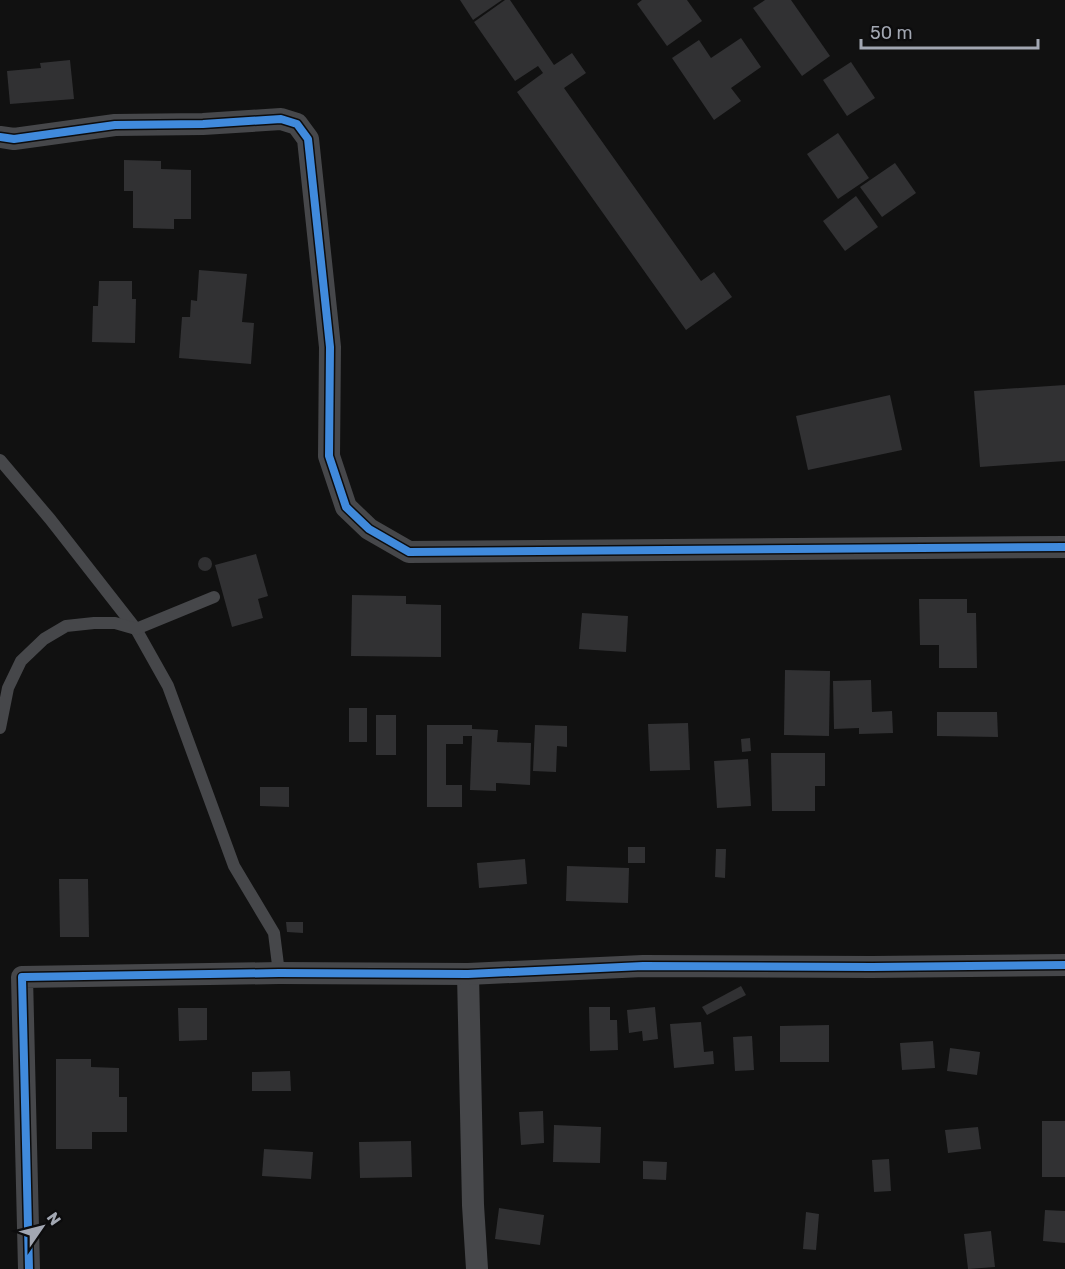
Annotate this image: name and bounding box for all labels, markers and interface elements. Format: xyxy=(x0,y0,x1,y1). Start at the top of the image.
scale bar xyxy=(861,12,1038,50)
text: 50 m xyxy=(870,22,913,44)
north arrow xyxy=(12,1197,72,1257)
text: N xyxy=(43,1209,65,1229)

